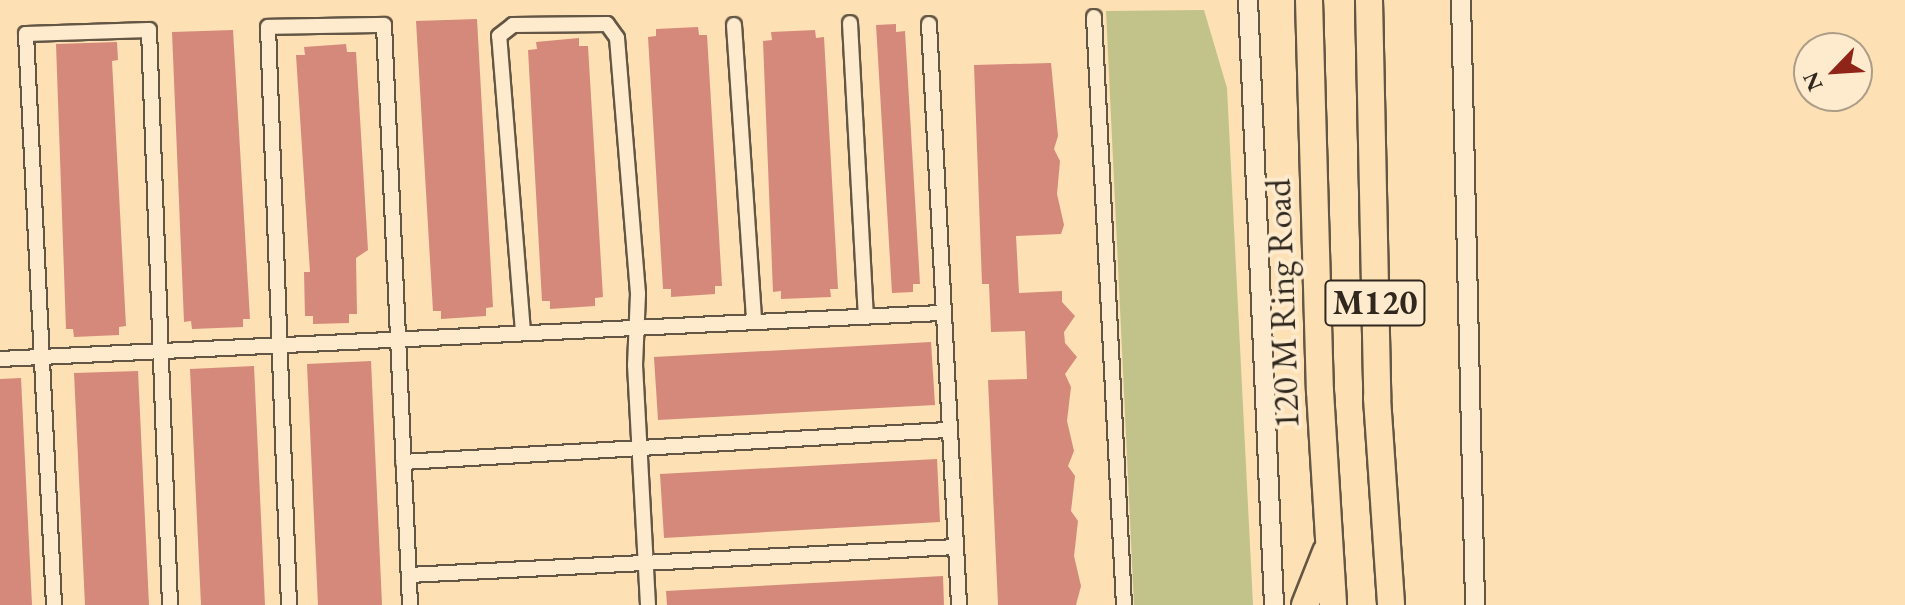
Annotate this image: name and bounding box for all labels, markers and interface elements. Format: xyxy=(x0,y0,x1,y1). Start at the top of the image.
north arrow xyxy=(1793,32,1873,112)
text: N xyxy=(1796,67,1830,96)
street label: 120 M Ring Road xyxy=(1256,178,1308,430)
road number: M120 xyxy=(1323,273,1427,333)

